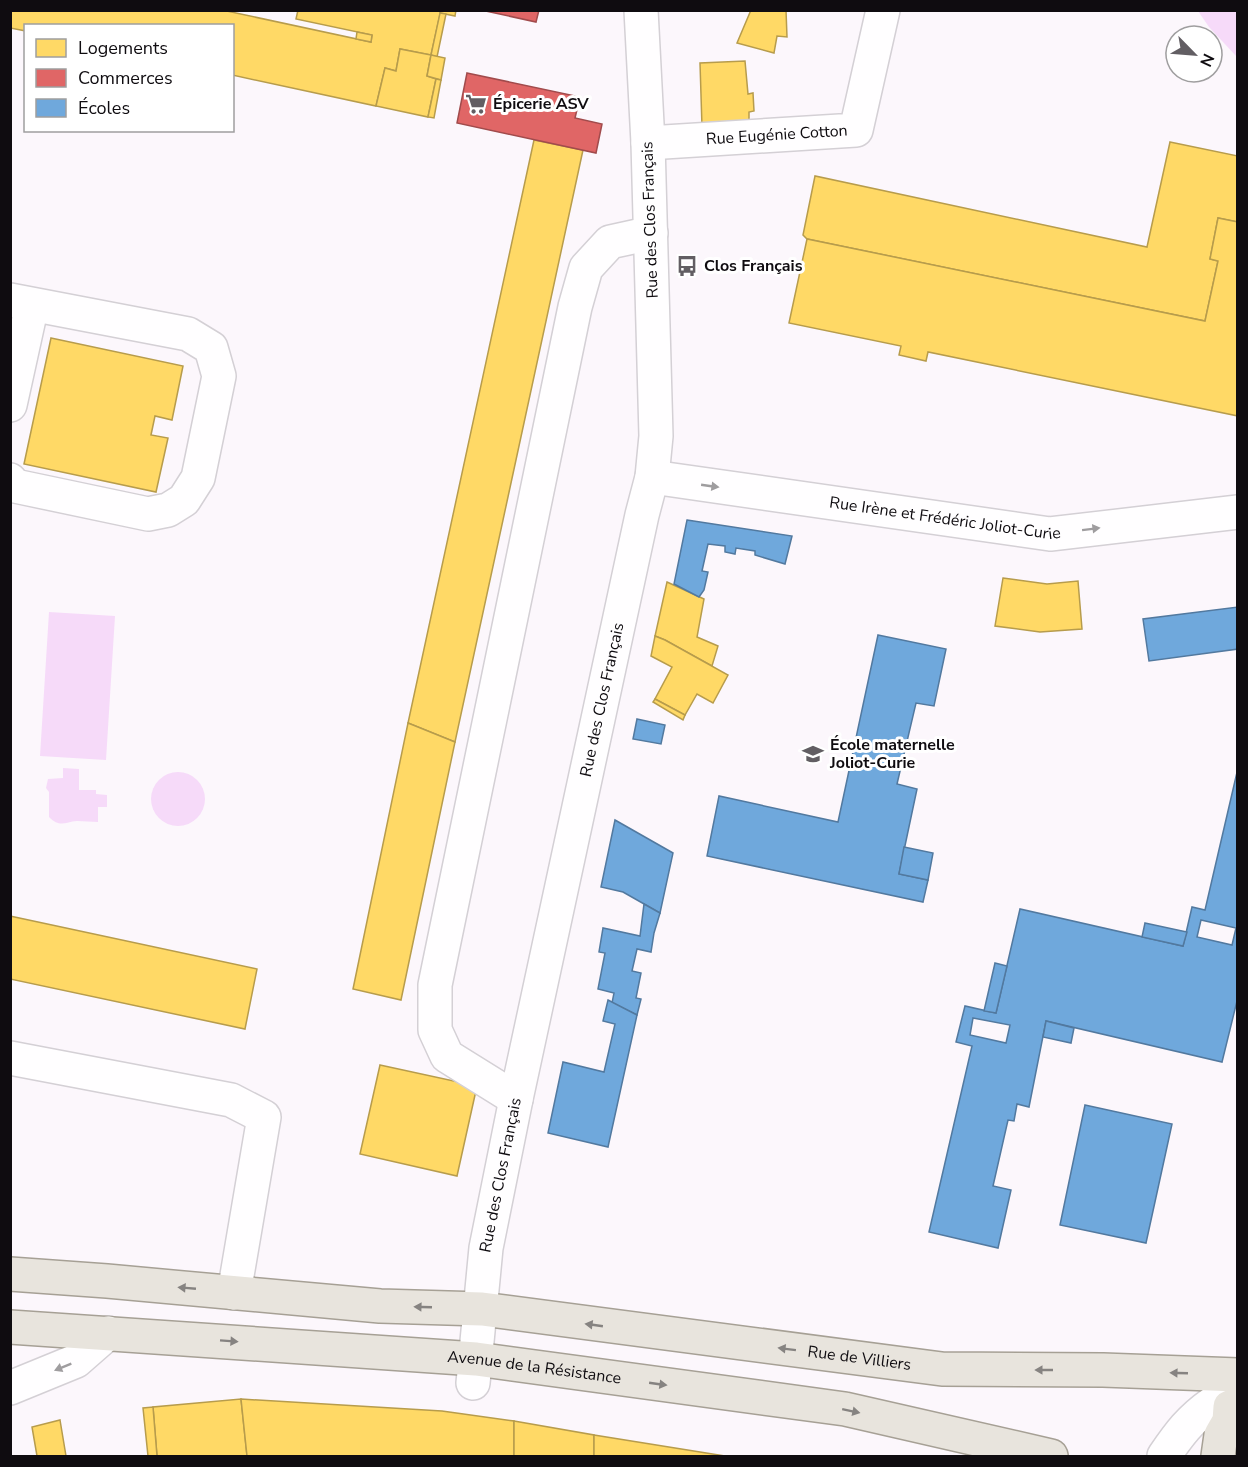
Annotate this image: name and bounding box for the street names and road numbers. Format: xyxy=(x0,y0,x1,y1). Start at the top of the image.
street label: Rue Eugénie Cotton xyxy=(705,120,848,150)
street label: Rue des Clos Français xyxy=(636,141,664,299)
street label: Rue Irène et Frédéric Joliot-Curie xyxy=(828,492,1062,545)
street label: Rue des Clos Français xyxy=(575,621,629,779)
street label: Rue des Clos Français xyxy=(474,1096,527,1254)
street label: Rue de Villiers xyxy=(806,1341,912,1376)
street label: Avenue de la Résistance xyxy=(447,1346,623,1390)

